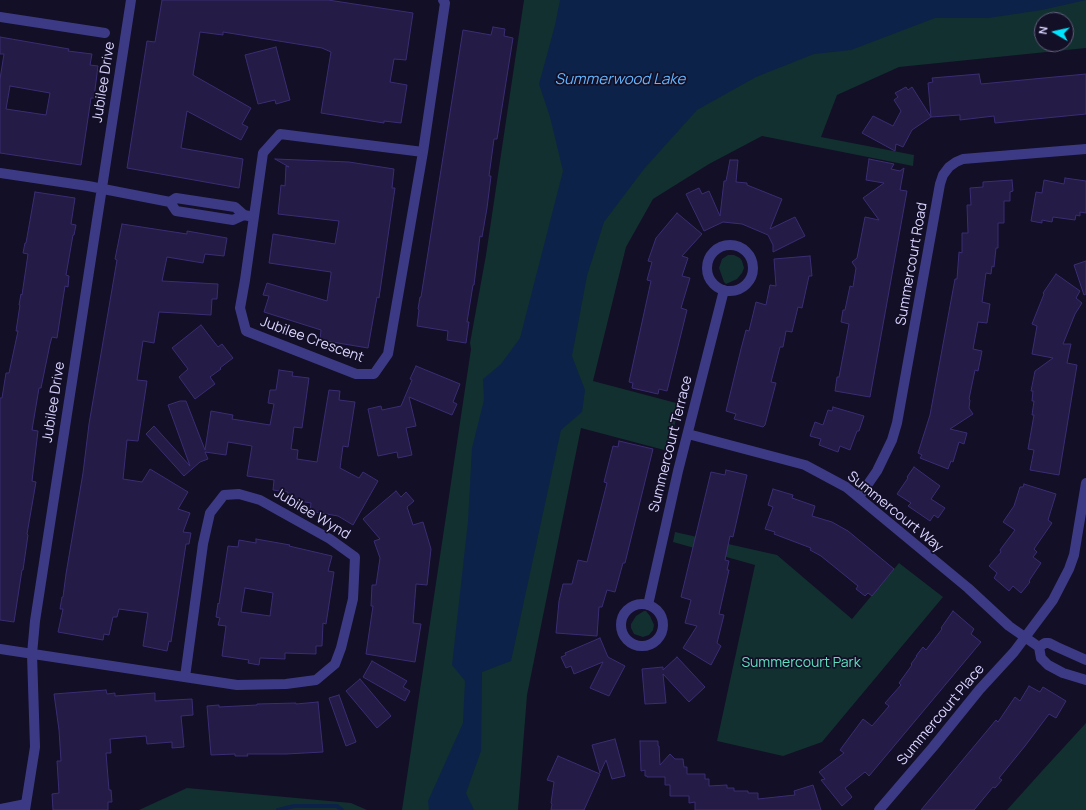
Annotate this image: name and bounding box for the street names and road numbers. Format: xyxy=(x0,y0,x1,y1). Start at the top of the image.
street label: Jubilee Drive xyxy=(89,40,119,124)
street label: Summercourt Road xyxy=(893,201,931,327)
street label: Jubilee Crescent xyxy=(258,314,366,366)
street label: Jubilee Drive xyxy=(39,360,69,444)
street label: Summercourt Terrace xyxy=(646,374,696,514)
street label: Summercourt Way xyxy=(844,468,946,556)
street label: Jubilee Wynd xyxy=(271,485,353,543)
street label: Summercourt Place xyxy=(894,661,988,769)

